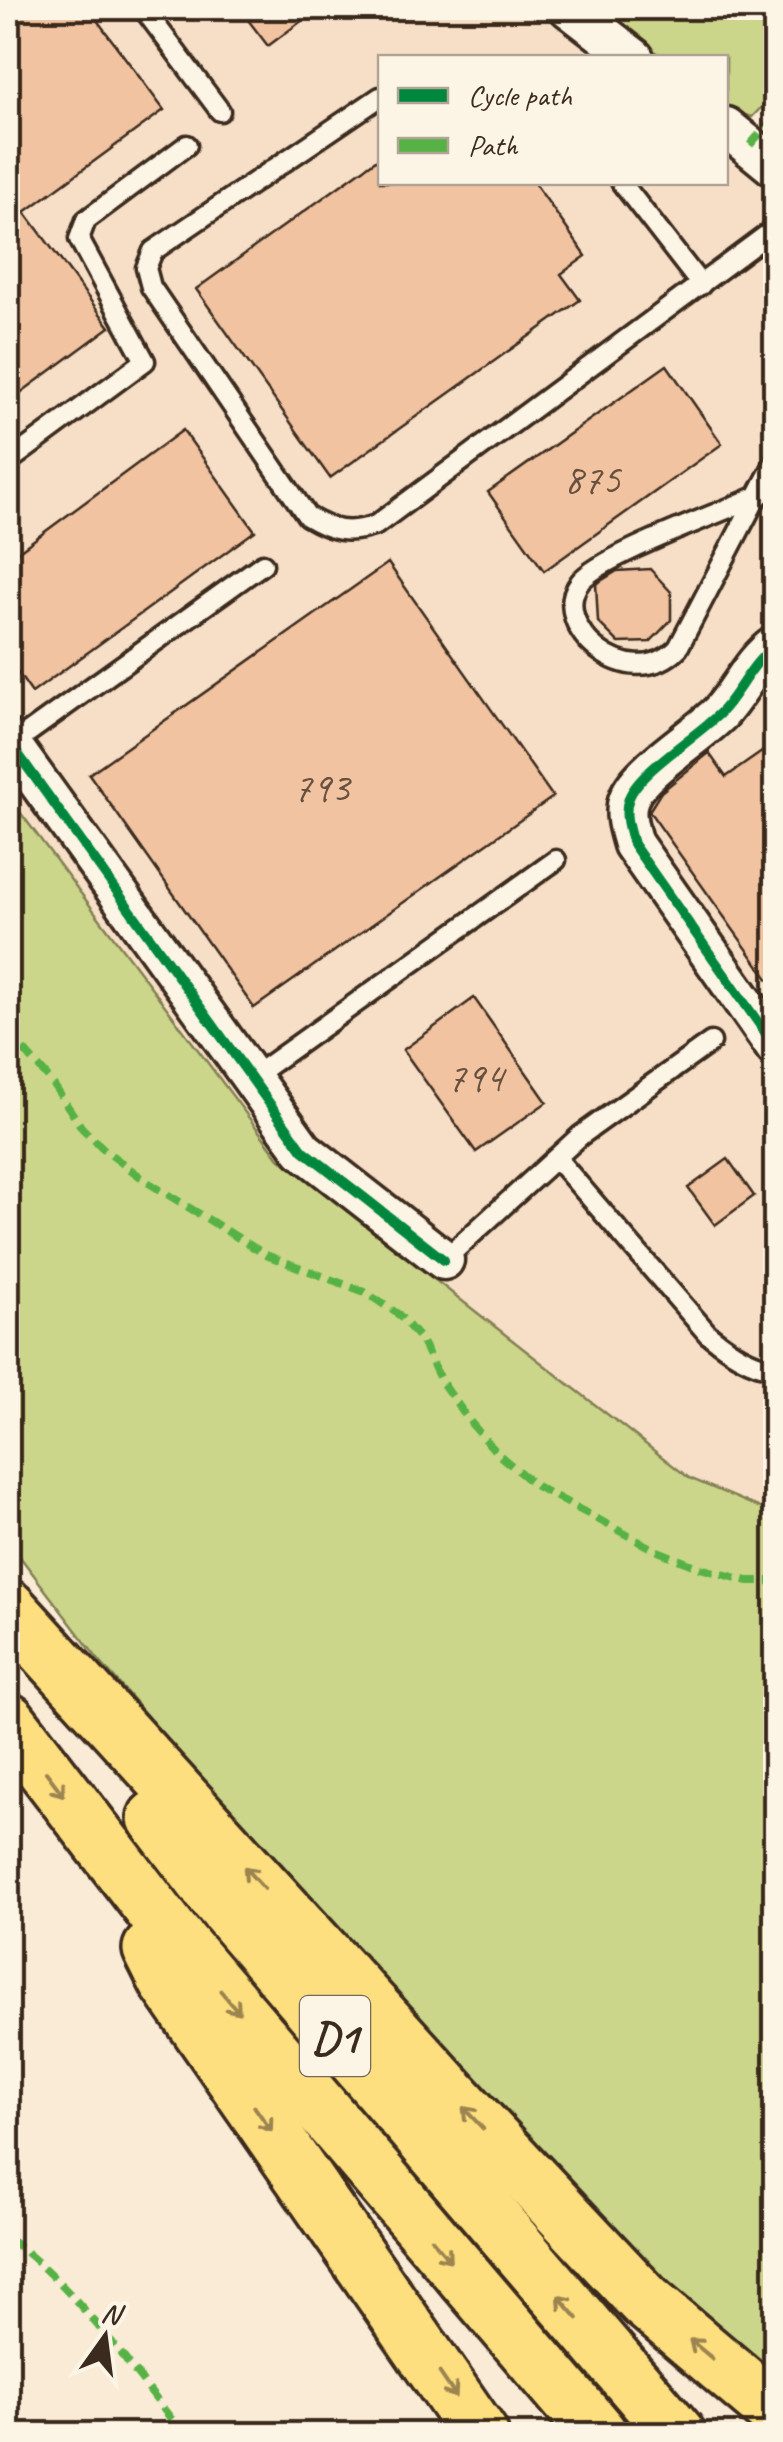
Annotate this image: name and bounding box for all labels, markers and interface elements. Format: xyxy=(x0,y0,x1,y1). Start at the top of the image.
legend xyxy=(378,55,728,185)
text: Cycle path xyxy=(468,76,572,114)
text: Path xyxy=(468,126,519,164)
house number: 875 xyxy=(564,453,622,506)
house number: 793 xyxy=(293,761,352,814)
house number: 794 xyxy=(447,1051,507,1104)
one-way arrow xyxy=(44,1770,65,1797)
one-way arrow xyxy=(243,1866,266,1891)
one-way arrow xyxy=(219,1989,241,2015)
road number: D1 xyxy=(300,1996,370,2076)
one-way arrow xyxy=(252,2104,273,2132)
one-way arrow xyxy=(462,2106,485,2131)
one-way arrow xyxy=(430,2236,452,2262)
north arrow xyxy=(55,2287,155,2387)
text: N xyxy=(98,2294,128,2333)
one-way arrow xyxy=(557,2295,579,2321)
one-way arrow xyxy=(689,2338,715,2360)
one-way arrow xyxy=(438,2371,459,2399)

